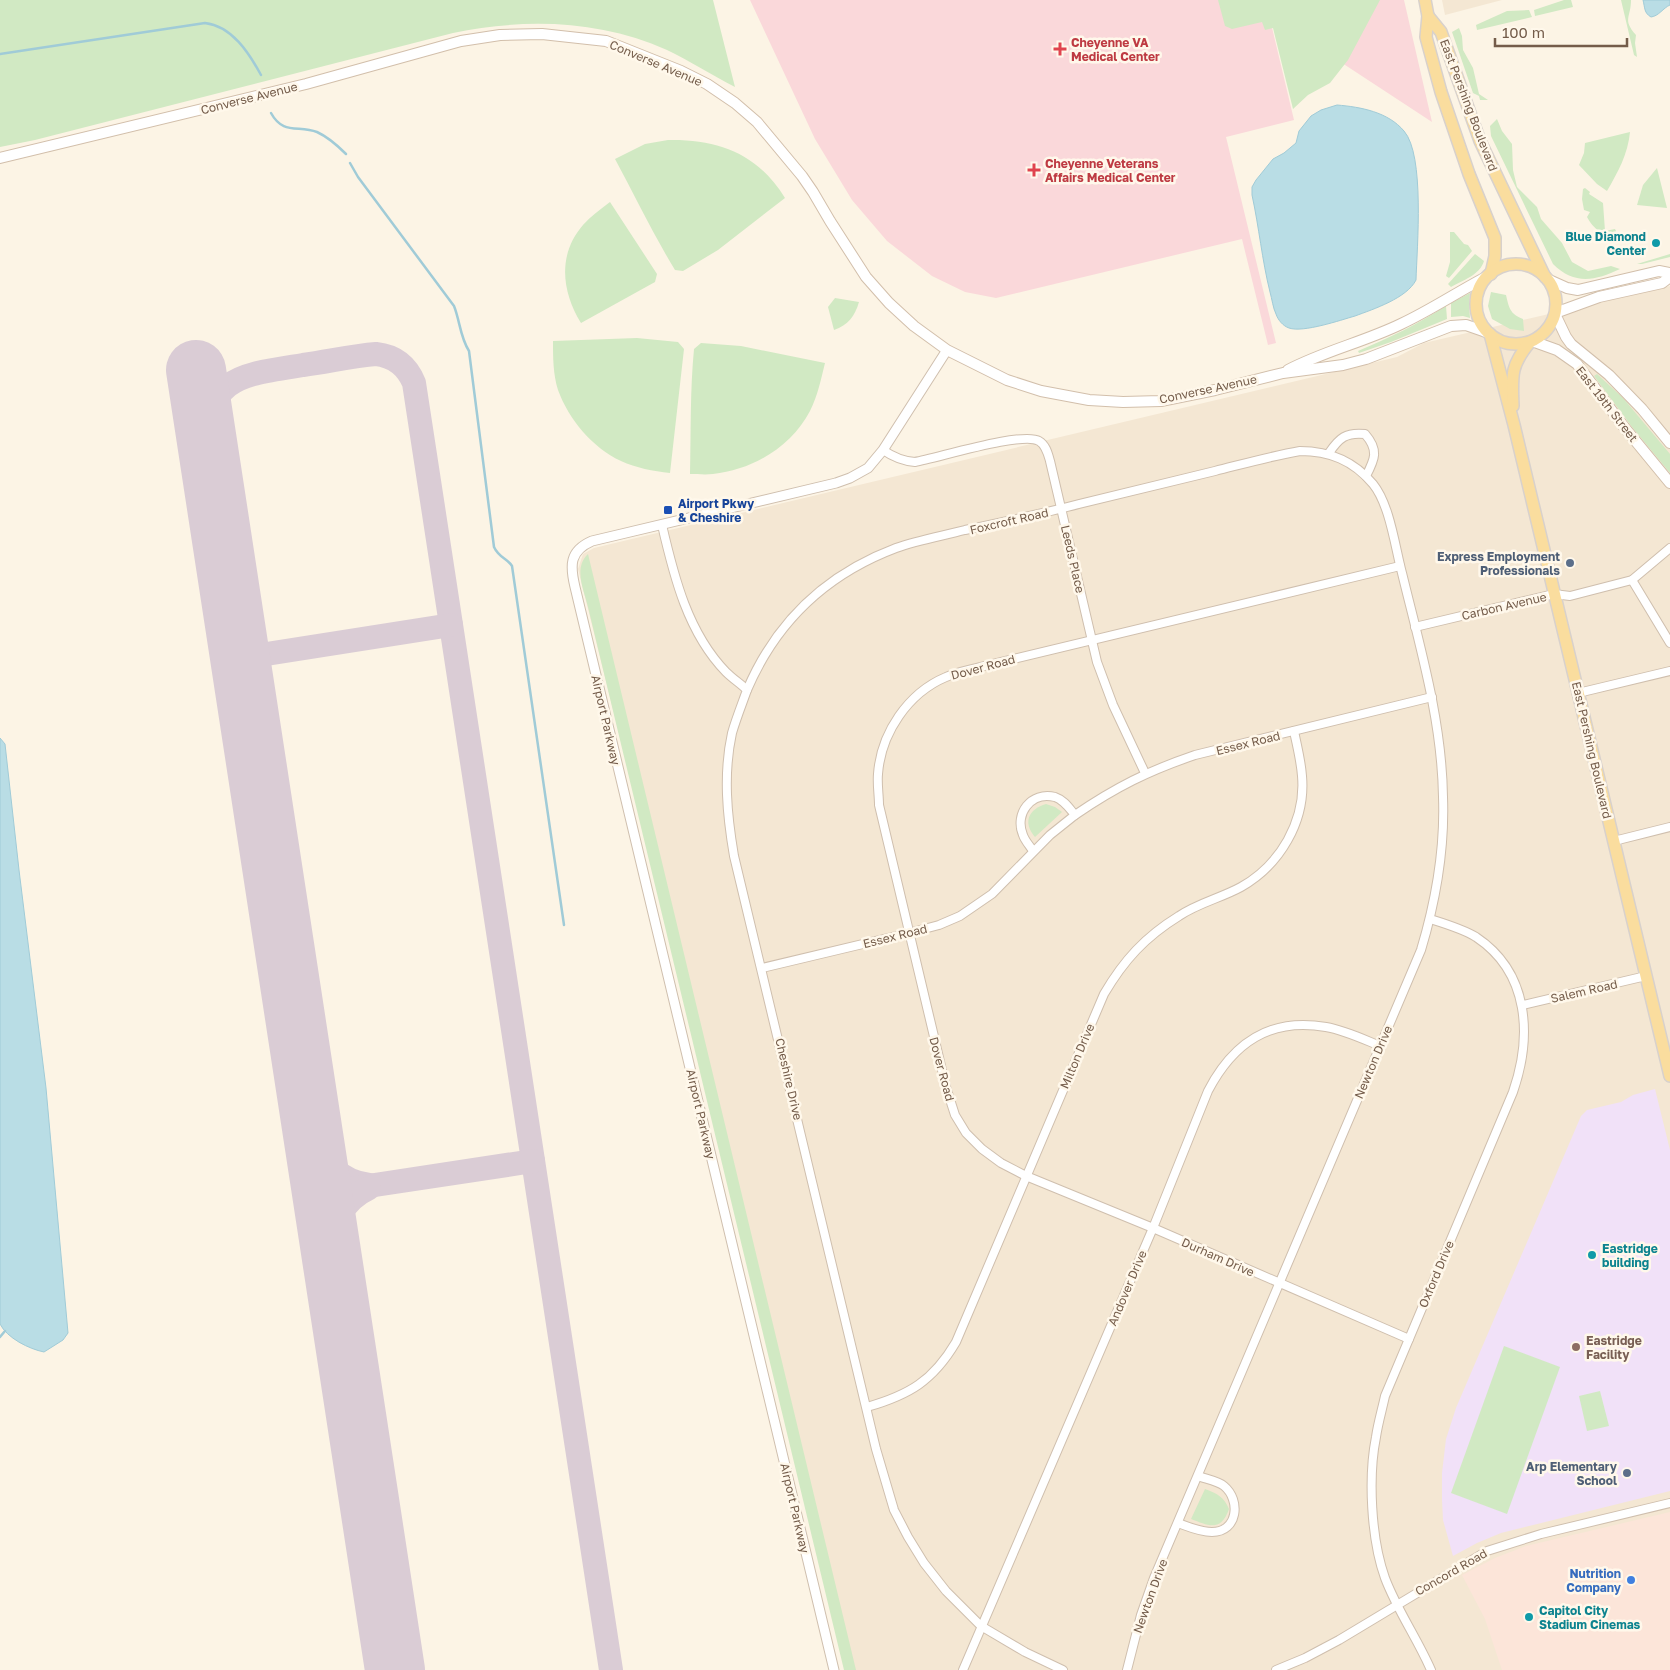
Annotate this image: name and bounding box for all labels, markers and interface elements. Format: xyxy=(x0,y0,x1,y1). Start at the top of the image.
scale bar xyxy=(1495,15,1628,47)
text: 100 m xyxy=(1502,23,1545,41)
place label: Cheyenne VA Medical Center xyxy=(1071,35,1160,64)
street label: Converse Avenue xyxy=(607,37,705,89)
street label: East Pershing Boulevard xyxy=(1437,37,1501,173)
marker: Cheyenne VA Medical Center xyxy=(1053,42,1067,56)
street label: Converse Avenue xyxy=(199,79,299,117)
place label: Cheyenne Veterans Affairs Medical Center xyxy=(1045,156,1176,185)
marker: Cheyenne Veterans Affairs Medical Center xyxy=(1027,163,1041,177)
place label: Blue Diamond Center xyxy=(1565,229,1646,258)
marker: Blue Diamond Center xyxy=(1650,237,1662,249)
street label: East 19th Street xyxy=(1573,363,1641,445)
street label: Converse Avenue xyxy=(1158,371,1258,407)
place label: Airport Pkwy & Cheshire xyxy=(678,496,755,525)
marker: Airport Pkwy & Cheshire xyxy=(662,504,674,516)
street label: Foxcroft Road xyxy=(968,505,1050,537)
street label: Leeds Place xyxy=(1058,524,1088,595)
place label: Express Employment Professionals xyxy=(1437,549,1560,578)
marker: Express Employment Professionals xyxy=(1564,557,1576,569)
street label: Carbon Avenue xyxy=(1460,589,1548,623)
street label: Dover Road xyxy=(949,651,1017,683)
street label: Airport Parkway xyxy=(588,673,624,767)
street label: East Pershing Boulevard xyxy=(1569,680,1615,820)
street label: Essex Road xyxy=(1214,728,1282,758)
street label: Essex Road xyxy=(861,921,929,951)
street label: Salem Road xyxy=(1549,976,1619,1006)
street label: Milton Drive xyxy=(1057,1021,1097,1091)
street label: Newton Drive xyxy=(1351,1023,1395,1101)
street label: Dover Road xyxy=(926,1035,958,1103)
street label: Cheshire Drive xyxy=(772,1037,806,1122)
street label: Airport Parkway xyxy=(683,1067,719,1161)
street label: Durham Drive xyxy=(1179,1234,1257,1280)
street label: Oxford Drive xyxy=(1415,1238,1457,1310)
place label: Eastridge building xyxy=(1602,1241,1658,1270)
street label: Andover Drive xyxy=(1104,1248,1150,1328)
marker: Eastridge building xyxy=(1586,1249,1598,1261)
place label: Eastridge Facility xyxy=(1586,1333,1642,1362)
marker: Eastridge Facility xyxy=(1570,1341,1582,1353)
place label: Arp Elementary School xyxy=(1526,1459,1618,1488)
street label: Airport Parkway xyxy=(777,1461,813,1555)
marker: Arp Elementary School xyxy=(1621,1467,1633,1479)
street label: Concord Road xyxy=(1412,1545,1490,1599)
street label: Newton Drive xyxy=(1130,1557,1170,1635)
place label: Nutrition Company xyxy=(1566,1566,1622,1595)
marker: Nutrition Company xyxy=(1625,1574,1637,1586)
place label: Capitol City Stadium Cinemas xyxy=(1539,1603,1641,1632)
marker: Capitol City Stadium Cinemas xyxy=(1523,1611,1535,1623)

